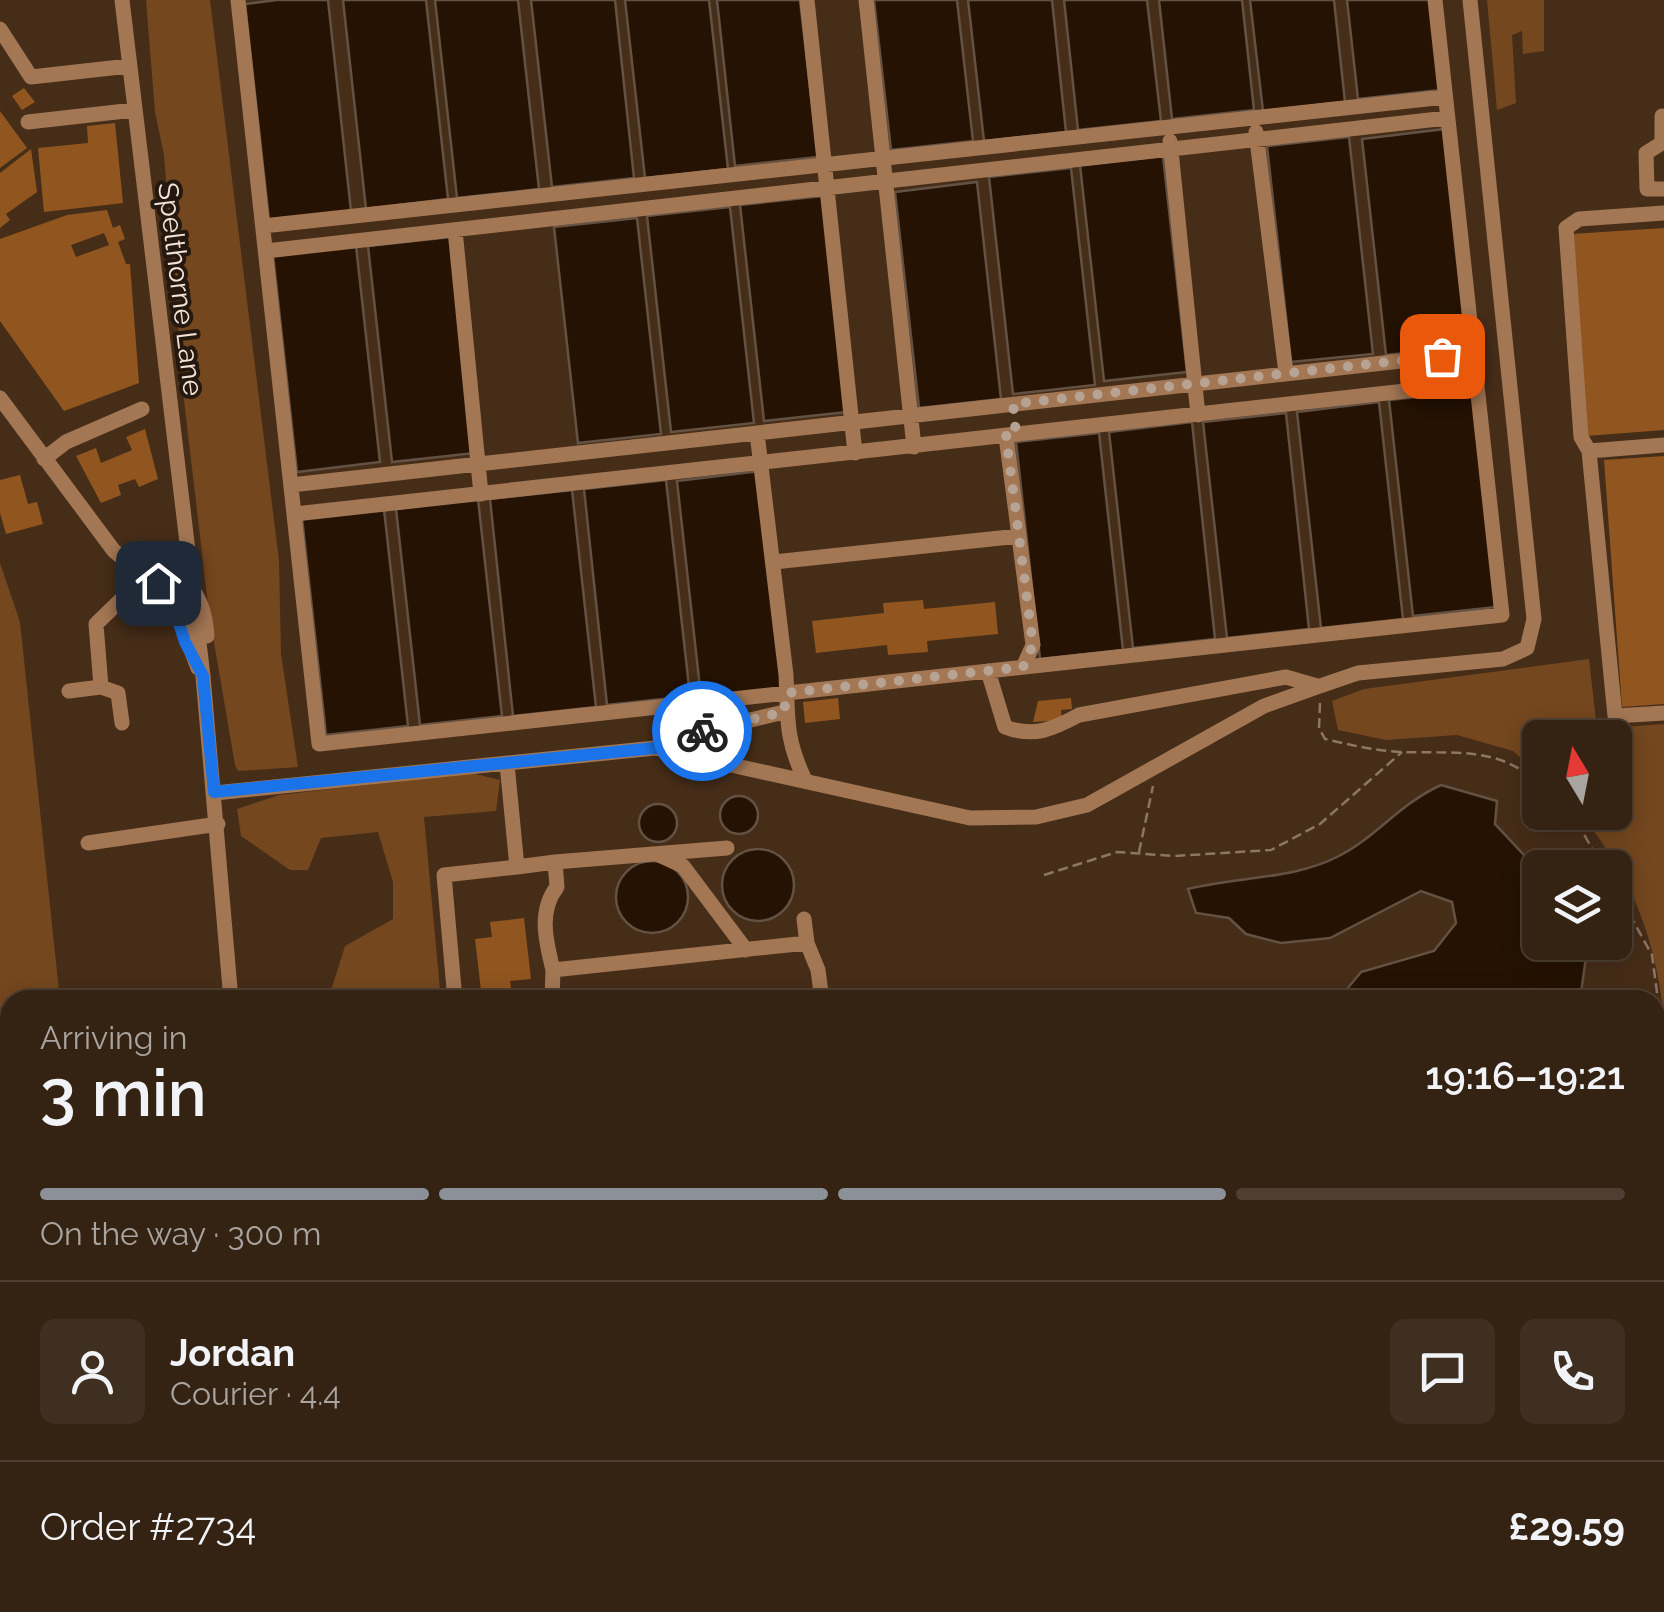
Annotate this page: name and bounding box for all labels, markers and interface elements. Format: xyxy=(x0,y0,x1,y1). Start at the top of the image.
street label: Spelthorne Lane xyxy=(151,180,210,398)
pin xyxy=(1400,314,1485,399)
icon: bag xyxy=(1415,329,1470,384)
pin xyxy=(116,541,201,626)
icon: home xyxy=(131,556,186,611)
courier xyxy=(652,681,752,781)
icon: bike xyxy=(675,704,730,759)
north arrow xyxy=(1522,720,1632,830)
map controls xyxy=(1522,720,1632,960)
button: layers xyxy=(1522,850,1632,960)
text: Arriving in xyxy=(40,1019,187,1056)
text: 19:16–19:21 xyxy=(1425,1053,1625,1098)
text: 3 min xyxy=(40,1055,207,1131)
text: On the way · 300 m xyxy=(40,1215,321,1252)
button: person xyxy=(40,1319,145,1424)
button: chat xyxy=(1390,1319,1495,1424)
button: phone xyxy=(1520,1319,1625,1424)
text: Jordan xyxy=(170,1330,295,1375)
text: Courier · 4.4 xyxy=(170,1375,341,1412)
text: Order #2734 xyxy=(40,1504,256,1549)
text: £29.59 xyxy=(1508,1504,1625,1549)

